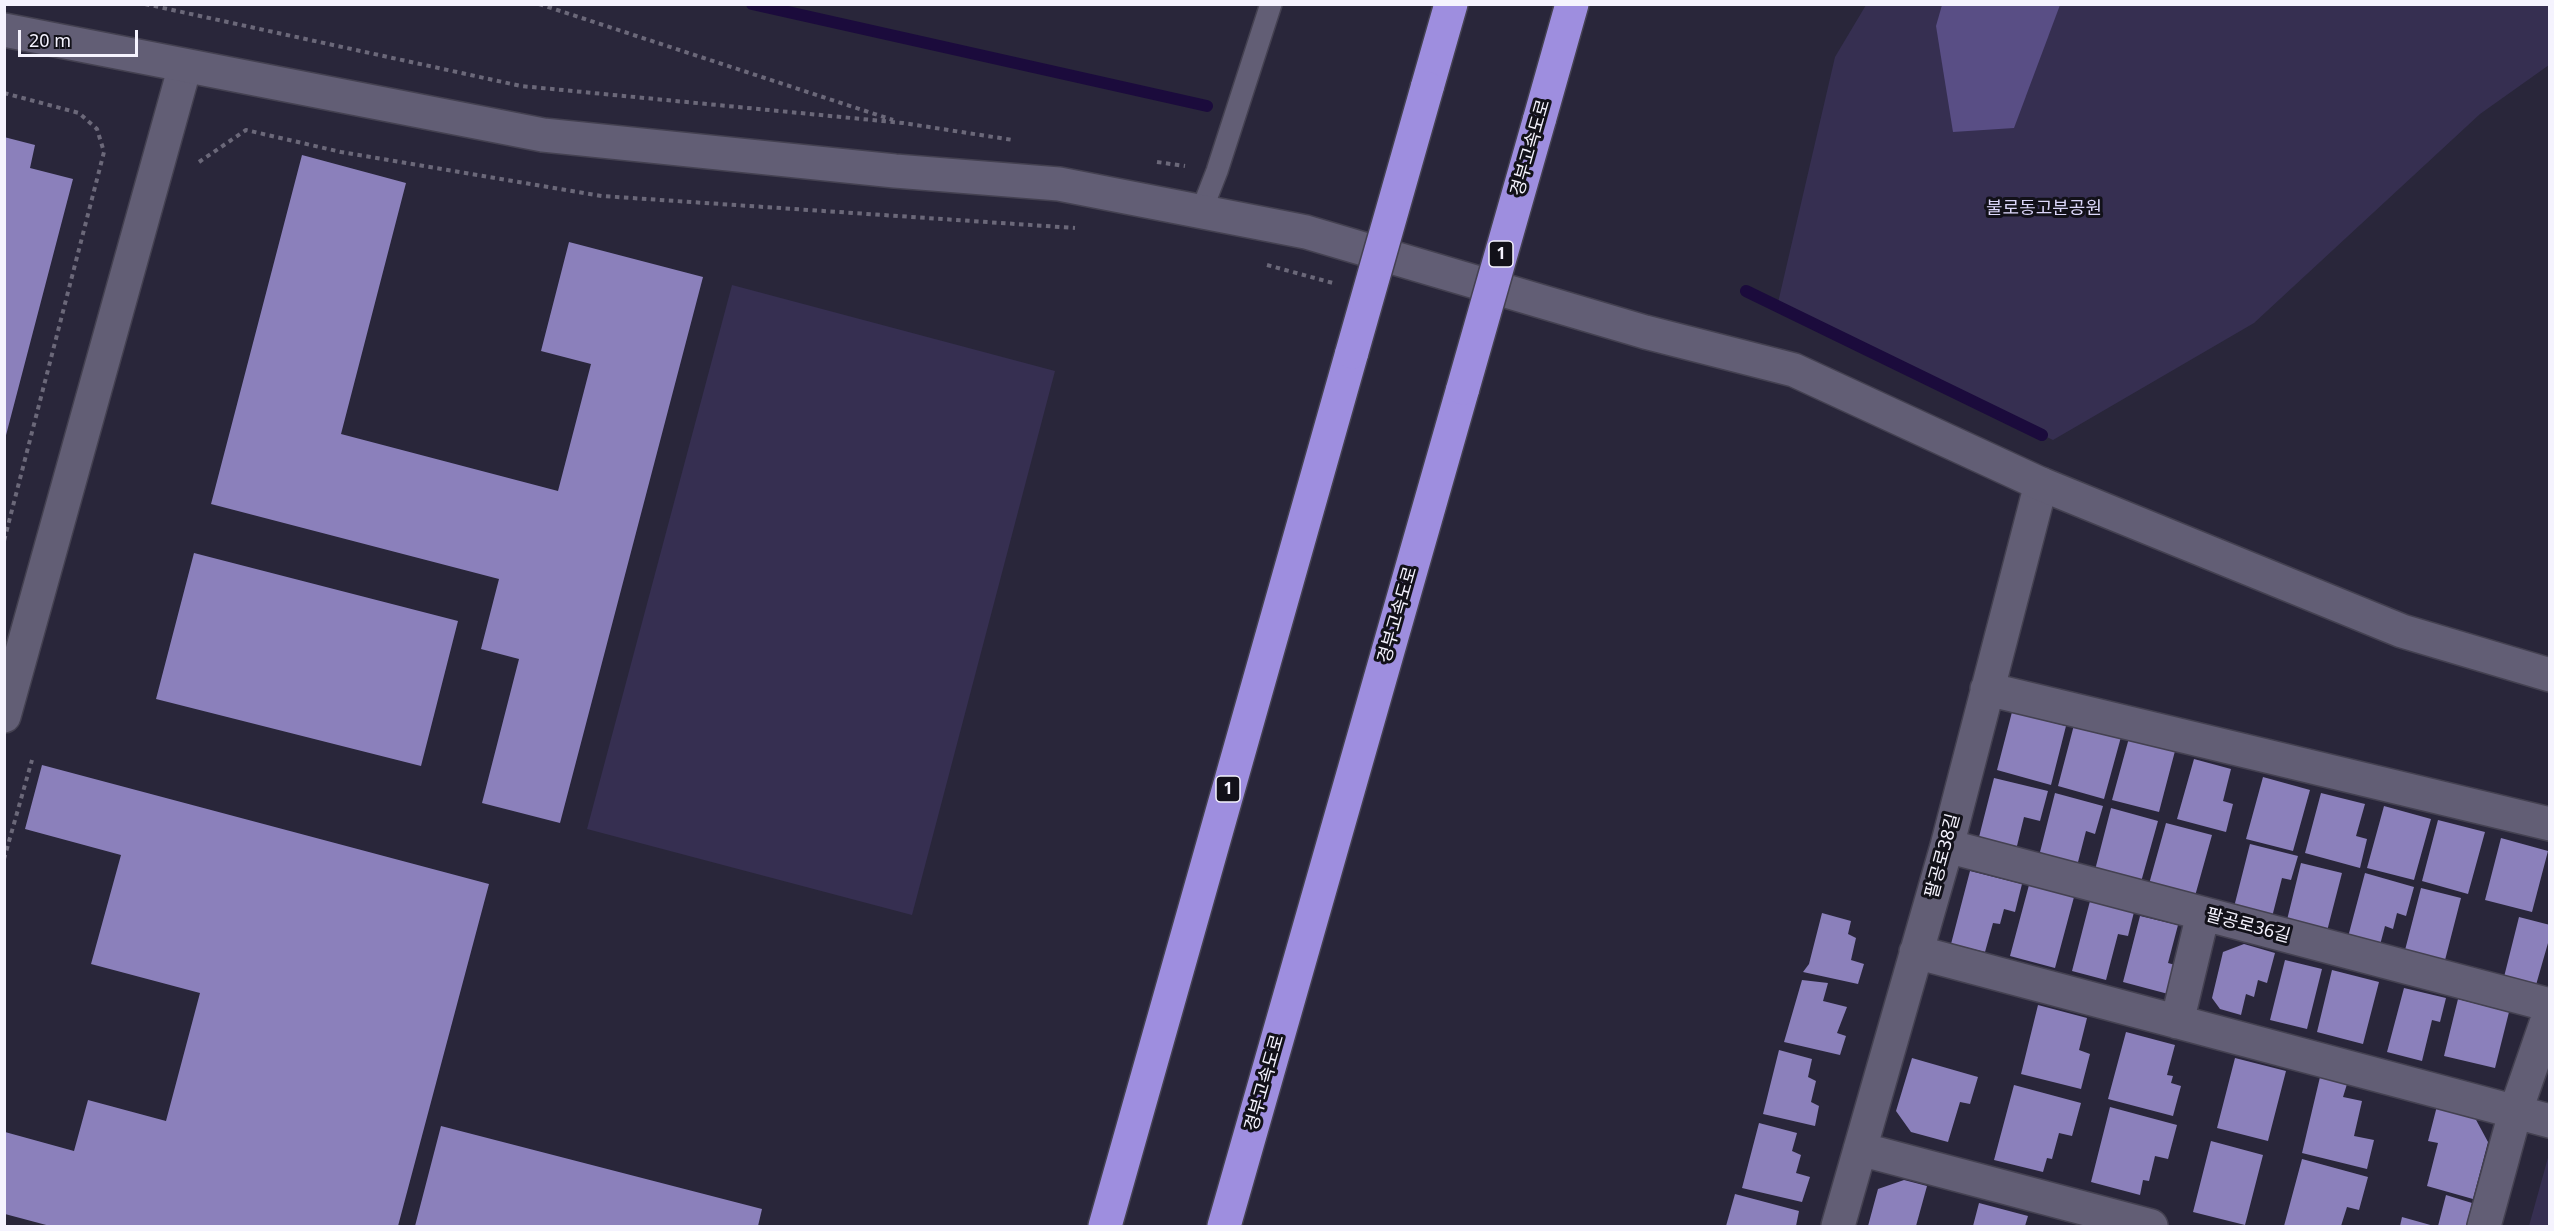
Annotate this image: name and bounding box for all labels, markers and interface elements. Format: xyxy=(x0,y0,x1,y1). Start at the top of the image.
scale bar xyxy=(21,18,141,56)
text: 20 m xyxy=(29,28,71,52)
street label: 경부고속도로 xyxy=(1507,97,1555,199)
park label: 불로동고분공원 xyxy=(1986,198,2102,220)
road number: 1 xyxy=(1489,241,1513,267)
street label: 경부고속도로 xyxy=(1374,564,1422,666)
road number: 1 xyxy=(1216,776,1240,802)
street label: 팔공로38길 xyxy=(1921,811,1965,901)
street label: 팔공로36길 xyxy=(2203,904,2293,948)
street label: 경부고속도로 xyxy=(1241,1032,1289,1134)

